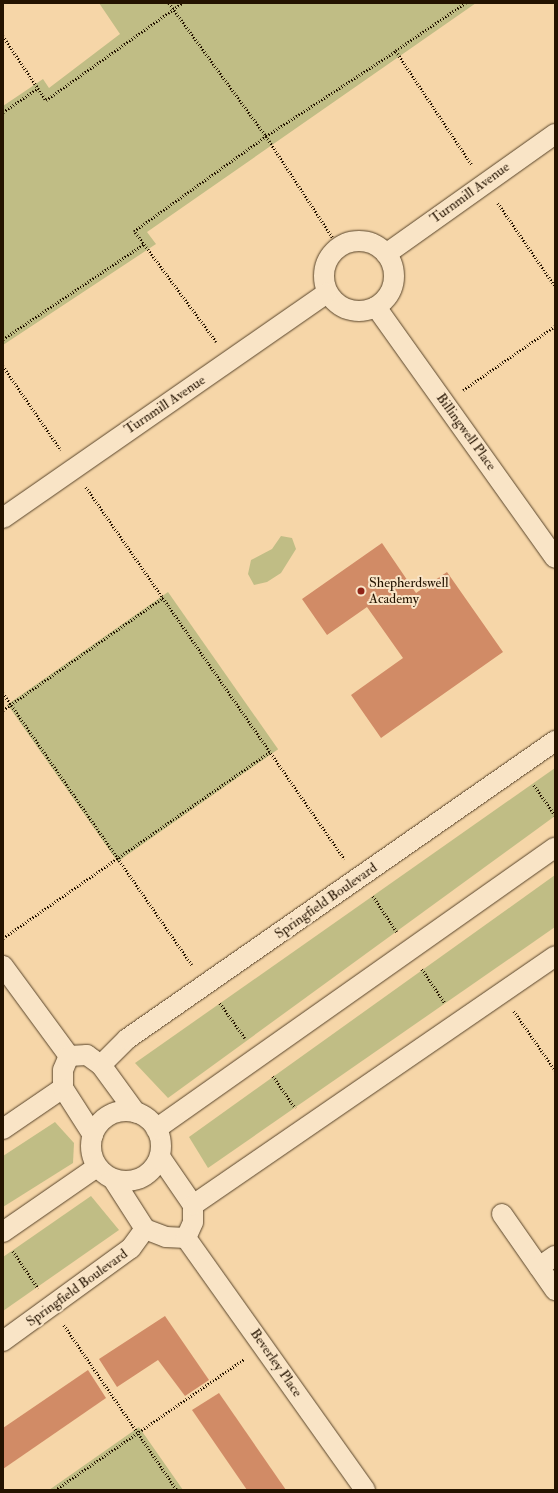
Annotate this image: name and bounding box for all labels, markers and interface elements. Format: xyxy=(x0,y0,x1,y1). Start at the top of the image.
street label: Turnmill Avenue xyxy=(427,159,513,227)
street label: Turnmill Avenue xyxy=(121,372,209,438)
street label: Billingwell Place xyxy=(432,390,500,474)
place label: Shepherdswell Academy xyxy=(369,575,449,608)
marker: Shepherdswell Academy xyxy=(356,586,366,596)
street label: Springfield Boulevard xyxy=(272,859,380,943)
street label: Springfield Boulevard xyxy=(23,1246,131,1330)
street label: Beverley Place xyxy=(246,1326,306,1400)

